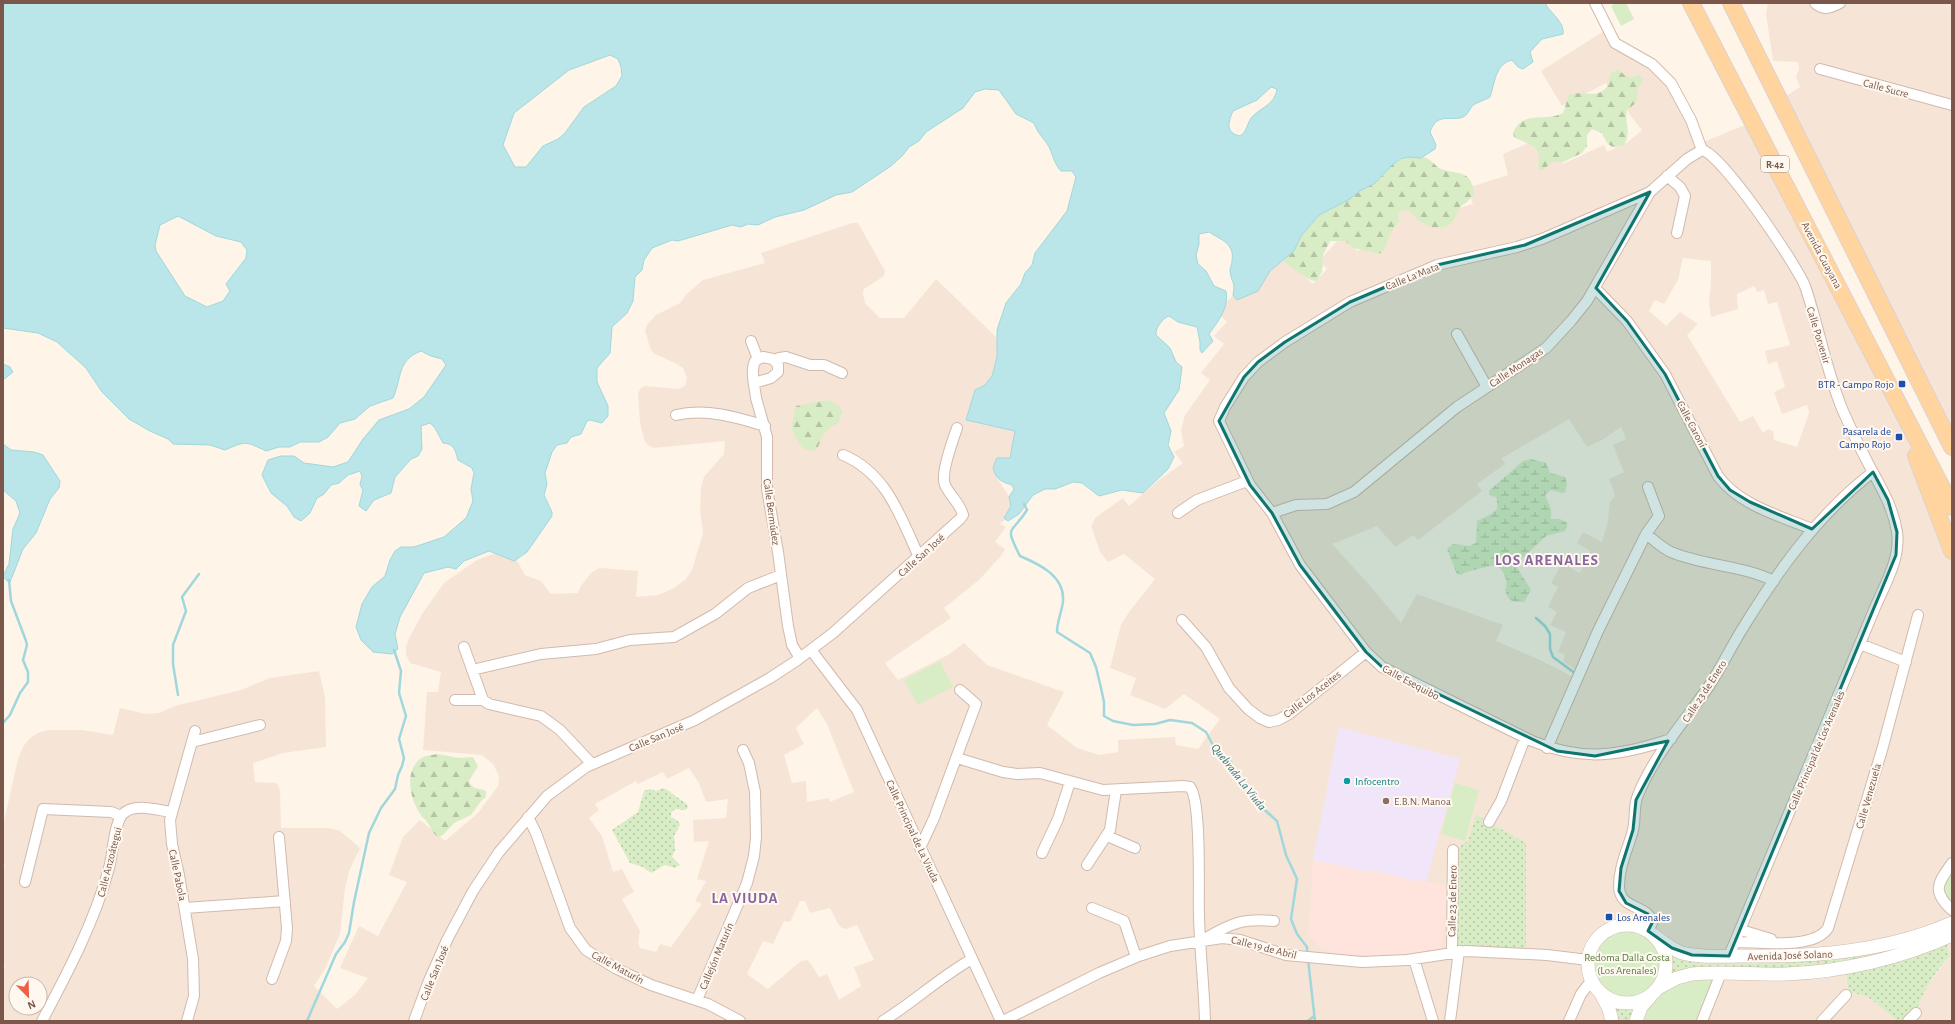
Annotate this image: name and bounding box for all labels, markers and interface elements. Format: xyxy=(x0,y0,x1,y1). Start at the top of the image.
street label: Calle Sucre xyxy=(1862,77,1910,100)
road number: R-42 xyxy=(1761,156,1789,172)
street label: Avenida Guayana xyxy=(1799,220,1844,290)
street label: Calle La Mata xyxy=(1384,261,1441,292)
street label: Calle Porvenir xyxy=(1805,305,1833,365)
street label: Calle Monagas xyxy=(1488,346,1545,389)
place label: BTR - Campo Rojo xyxy=(1818,379,1894,390)
marker: BTR - Campo Rojo xyxy=(1897,379,1907,389)
street label: Calle Caroní xyxy=(1675,399,1709,450)
place label: Pasarela de Campo Rojo xyxy=(1839,426,1891,450)
marker: Pasarela de Campo Rojo xyxy=(1894,432,1904,442)
street label: Calle Bermúdez xyxy=(761,478,782,547)
street label: Calle San José xyxy=(896,532,947,579)
district label: LOS ARENALES xyxy=(1495,553,1599,568)
street label: Calle 23 de Enero xyxy=(1680,658,1729,724)
street label: Calle Esequibo xyxy=(1381,663,1441,702)
street label: Calle Los Aceites xyxy=(1282,669,1343,720)
street label: Calle Principal de Los Arenales xyxy=(1786,689,1847,811)
street label: Calle San José xyxy=(627,721,685,754)
water label: Quebrada La Viuda xyxy=(1208,741,1269,813)
street label: Calle Venezuela xyxy=(1854,762,1883,830)
marker: Infocentro xyxy=(1342,776,1352,786)
place label: Infocentro xyxy=(1355,776,1399,787)
street label: Calle Principal de La Viuda xyxy=(884,778,941,884)
marker: E.B.N. Manoa xyxy=(1381,796,1391,806)
place label: E.B.N. Manoa xyxy=(1394,796,1451,807)
street label: Calle Anzoátegui xyxy=(95,826,124,898)
street label: Calle Pabola xyxy=(167,848,188,902)
street label: Calle 23 de Enero xyxy=(1446,865,1459,937)
district label: LA VIUDA xyxy=(711,891,779,906)
marker: Los Arenales xyxy=(1604,912,1614,922)
place label: Los Arenales xyxy=(1617,912,1670,923)
street label: Callejón Maturín xyxy=(697,921,736,991)
street label: Calle 19 de Abril xyxy=(1230,934,1298,961)
street label: Calle San José xyxy=(418,944,450,1002)
street label: Calle Maturín xyxy=(590,949,646,986)
street label: Avenida José Solano xyxy=(1747,949,1833,962)
park label: Redoma Dalla Costa (Los Arenales) xyxy=(1584,952,1670,976)
north arrow xyxy=(8,976,48,1016)
text: N xyxy=(26,998,37,1011)

